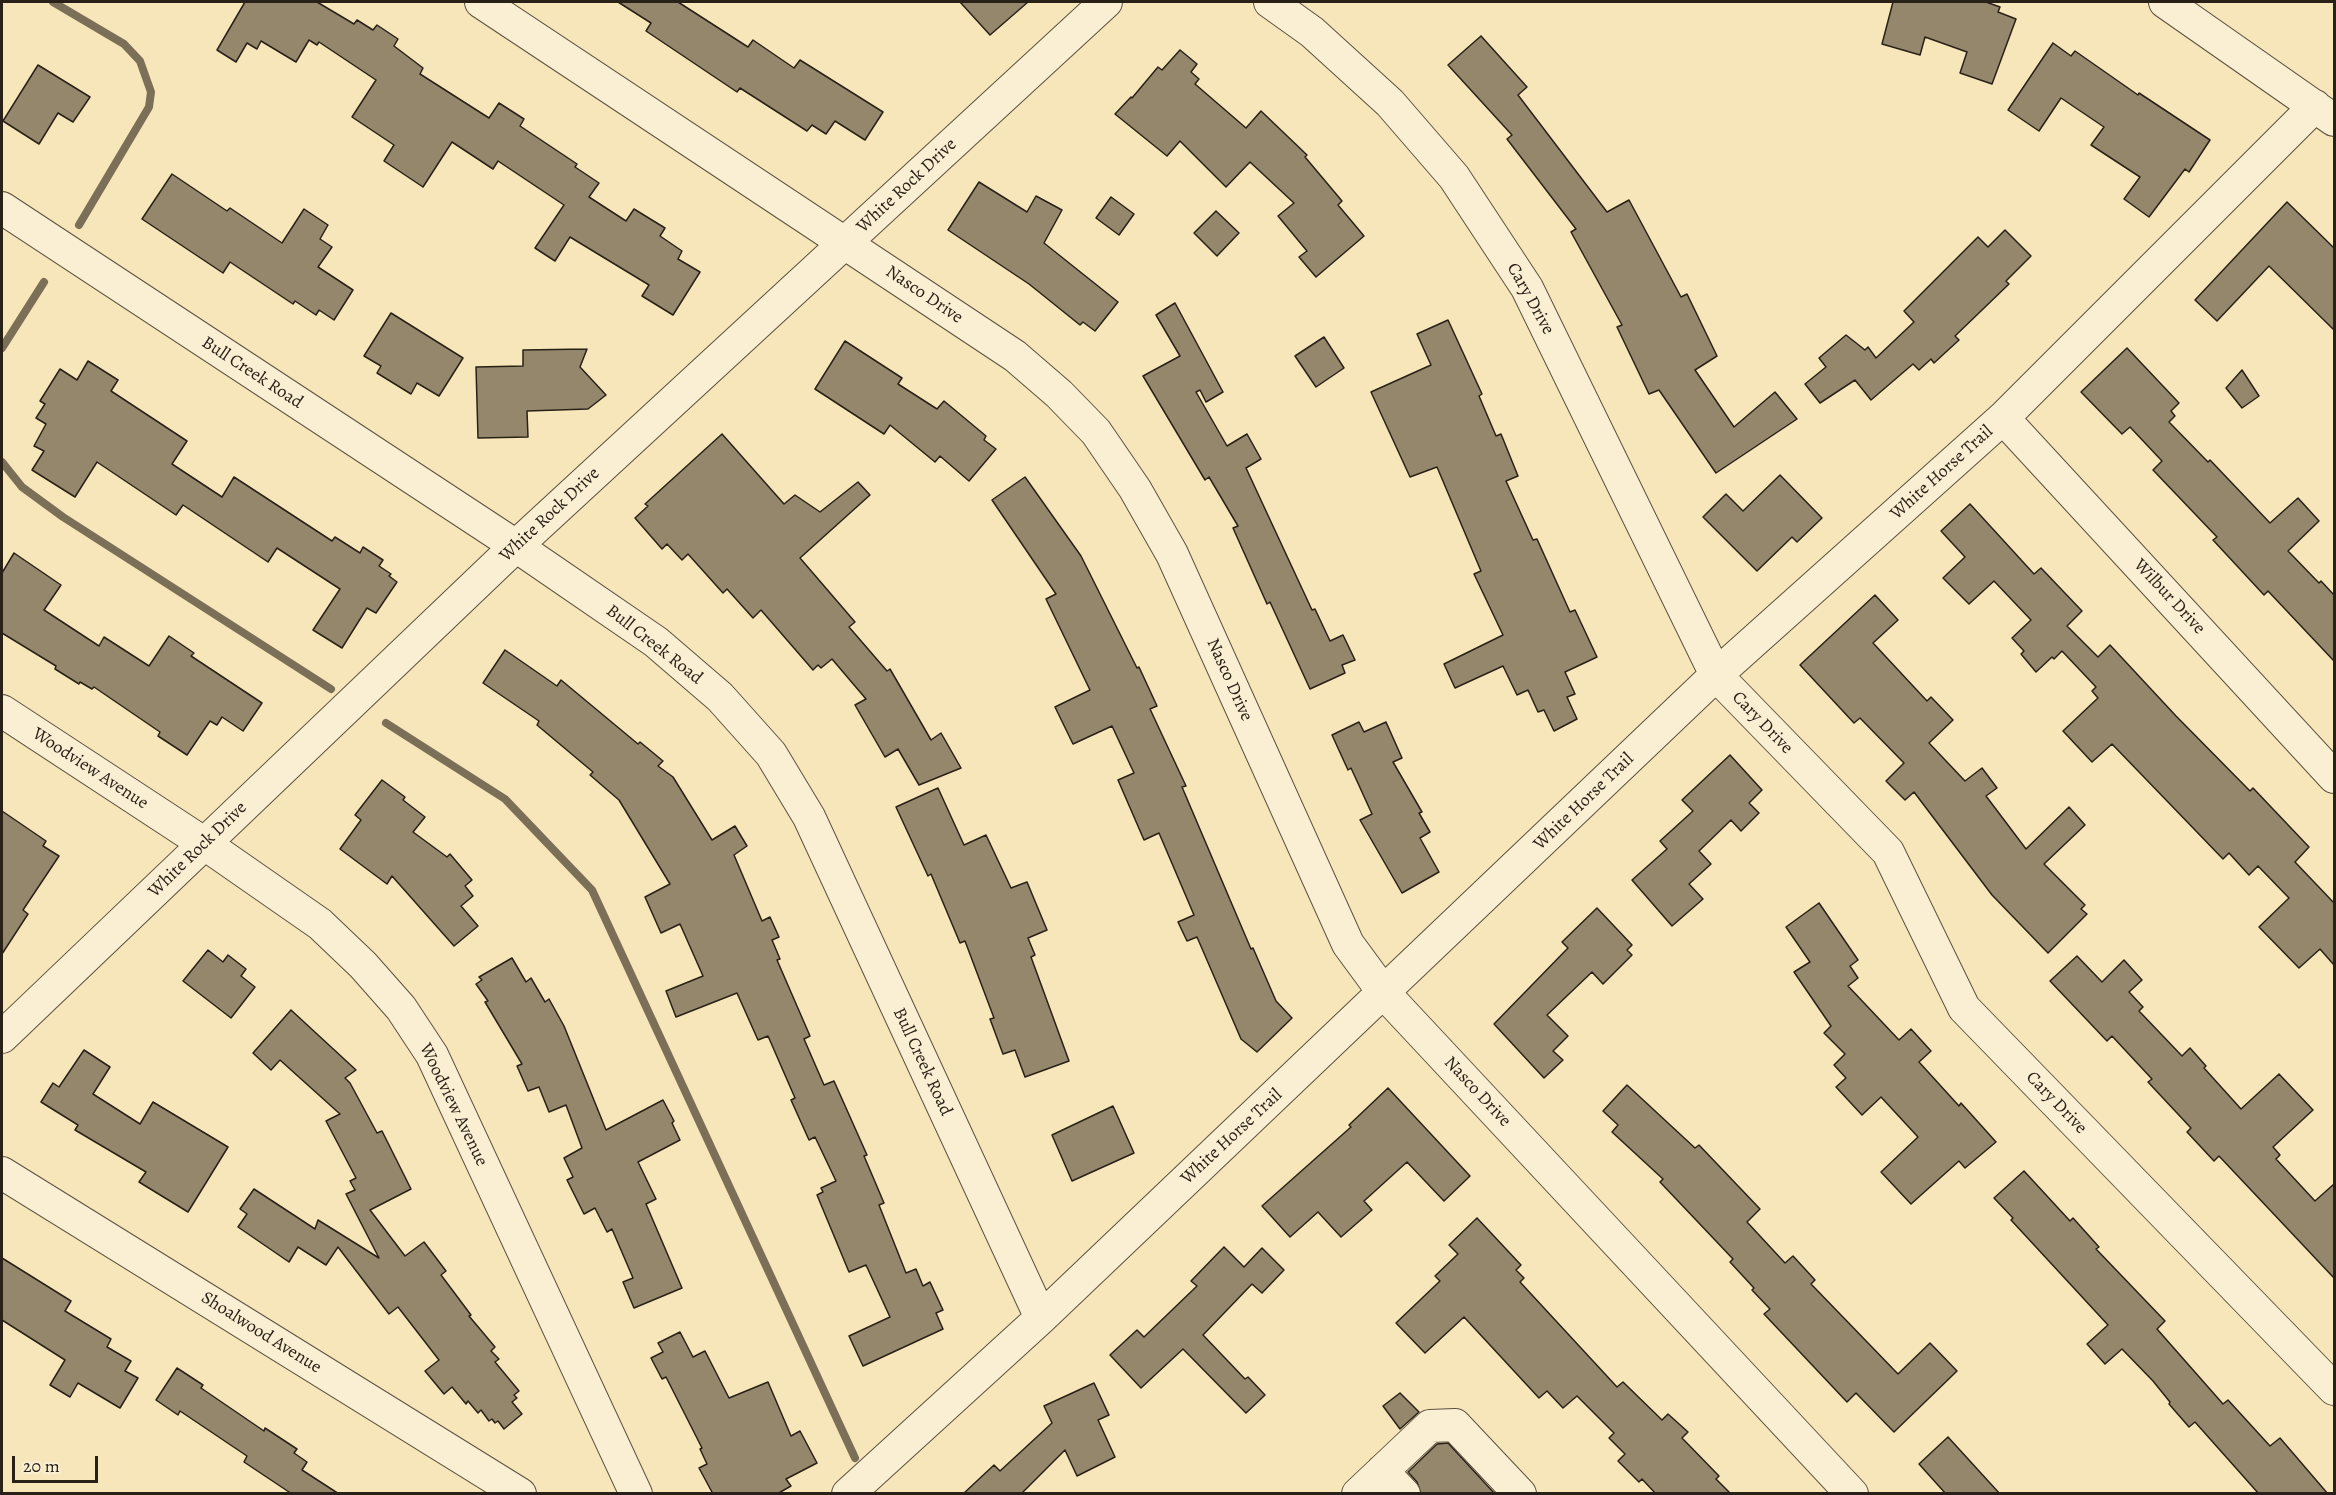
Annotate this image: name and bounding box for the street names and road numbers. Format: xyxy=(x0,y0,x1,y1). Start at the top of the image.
street label: White Rock Drive xyxy=(853,134,961,238)
street label: Cary Drive xyxy=(1501,259,1559,339)
street label: Nasco Drive xyxy=(881,261,967,329)
street label: Bull Creek Road xyxy=(197,332,307,414)
street label: White Horse Trail xyxy=(1886,421,1998,525)
street label: White Rock Drive xyxy=(496,463,604,567)
street label: Wilbur Drive xyxy=(2129,555,2209,639)
street label: Bull Creek Road xyxy=(601,601,707,689)
street label: Nasco Drive xyxy=(1201,635,1257,725)
street label: Cary Drive xyxy=(1727,687,1797,759)
street label: Woodview Avenue xyxy=(28,723,152,815)
street label: White Horse Trail xyxy=(1530,749,1638,855)
street label: White Rock Drive xyxy=(144,797,252,903)
street label: Bull Creek Road xyxy=(888,1005,956,1119)
street label: Woodview Avenue xyxy=(414,1040,492,1170)
street label: Nasco Drive xyxy=(1439,1052,1515,1132)
street label: Cary Drive xyxy=(2021,1067,2091,1139)
street label: White Horse Trail xyxy=(1177,1085,1287,1189)
street label: Shoalwood Avenue xyxy=(197,1287,325,1379)

